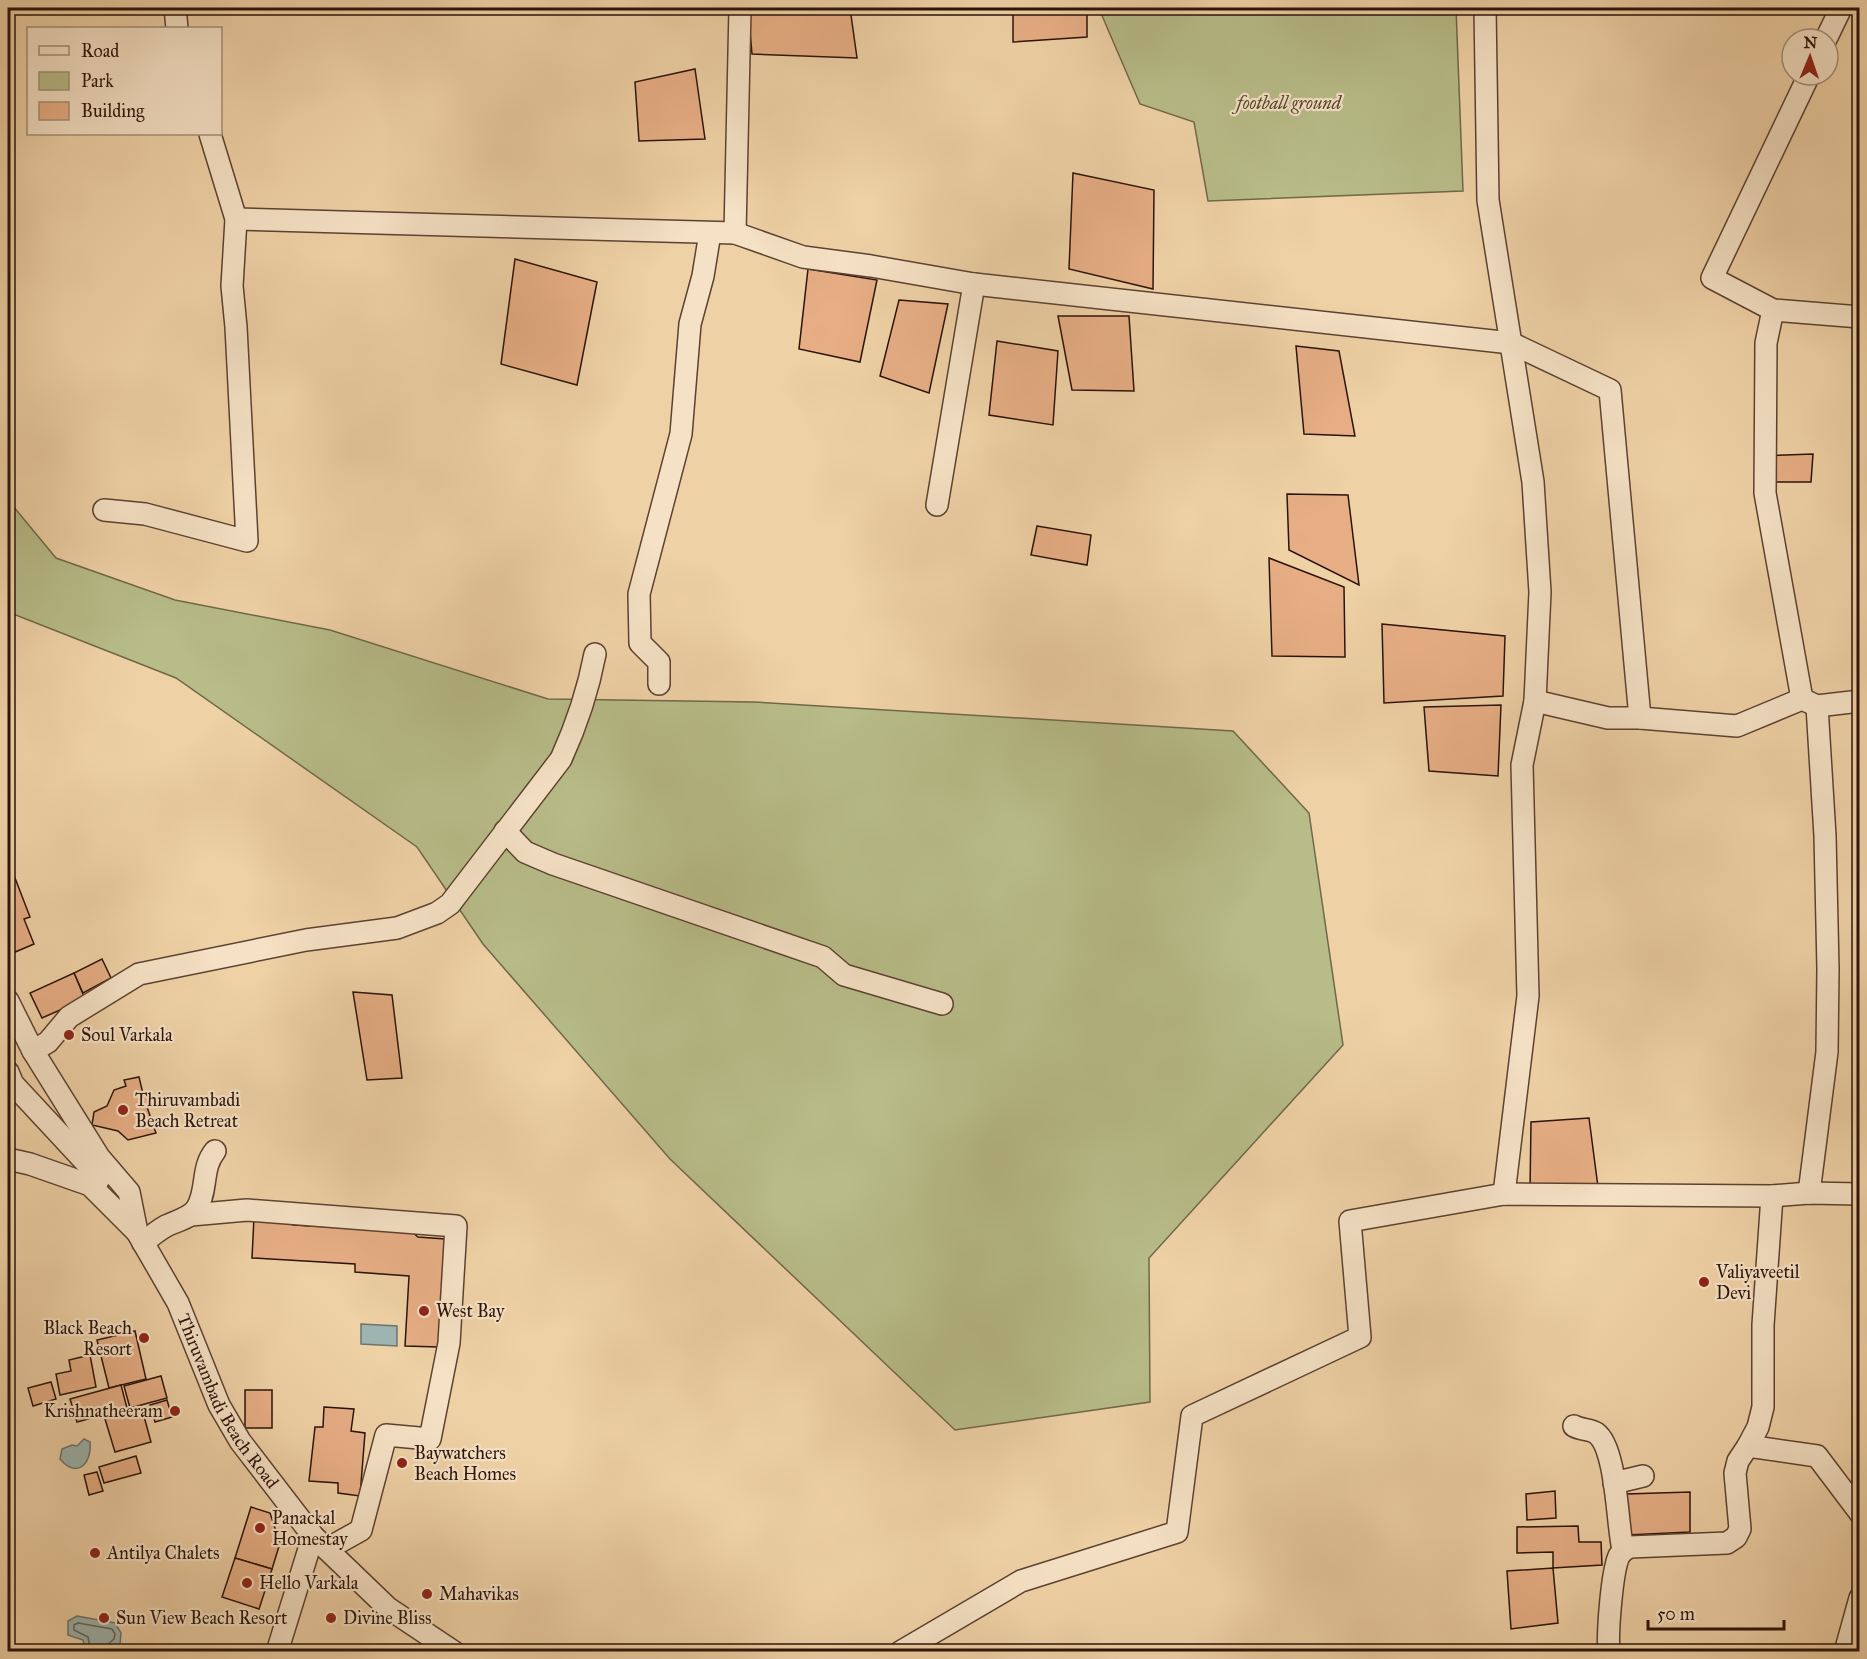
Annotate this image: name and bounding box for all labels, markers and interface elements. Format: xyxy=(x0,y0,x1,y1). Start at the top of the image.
legend xyxy=(27,27,222,135)
north arrow xyxy=(1780,27,1840,87)
text: N xyxy=(1803,33,1818,52)
text: Road xyxy=(81,40,119,62)
text: Park xyxy=(81,70,114,92)
park label: football ground xyxy=(1232,92,1343,114)
text: Building xyxy=(81,100,145,123)
place label: Soul Varkala xyxy=(81,1024,173,1046)
marker: Soul Varkala xyxy=(62,1028,76,1042)
place label: Thiruvambadi Beach Retreat xyxy=(135,1089,240,1132)
marker: Thiruvambadi Beach Retreat xyxy=(116,1103,130,1117)
place label: Valiyaveetil Devi xyxy=(1715,1261,1800,1304)
marker: Valiyaveetil Devi xyxy=(1697,1275,1711,1289)
place label: West Bay xyxy=(436,1300,505,1322)
marker: West Bay xyxy=(417,1304,431,1318)
street label: Thiruvambadi Beach Road xyxy=(172,1310,283,1493)
place label: Black Beach Resort xyxy=(43,1317,133,1360)
marker: Black Beach Resort xyxy=(137,1331,151,1345)
place label: Krishnatheeram xyxy=(44,1400,163,1422)
marker: Krishnatheeram xyxy=(168,1404,182,1418)
place label: Baywatchers Beach Homes xyxy=(414,1442,516,1485)
marker: Baywatchers Beach Homes xyxy=(395,1456,409,1470)
place label: Panackal Homestay xyxy=(272,1507,348,1550)
marker: Panackal Homestay xyxy=(253,1521,267,1535)
place label: Antilya Chalets xyxy=(106,1542,220,1564)
marker: Antilya Chalets xyxy=(88,1546,102,1560)
place label: Hello Varkala xyxy=(259,1572,359,1594)
marker: Hello Varkala xyxy=(240,1576,254,1590)
place label: Mahavikas xyxy=(439,1583,519,1605)
marker: Mahavikas xyxy=(420,1587,434,1601)
scale bar xyxy=(1648,1593,1784,1631)
text: 50 m xyxy=(1657,1603,1695,1625)
place label: Sun View Beach Resort xyxy=(116,1607,288,1629)
place label: Divine Bliss xyxy=(343,1607,432,1629)
marker: Sun View Beach Resort xyxy=(97,1611,111,1625)
marker: Divine Bliss xyxy=(324,1611,338,1625)

